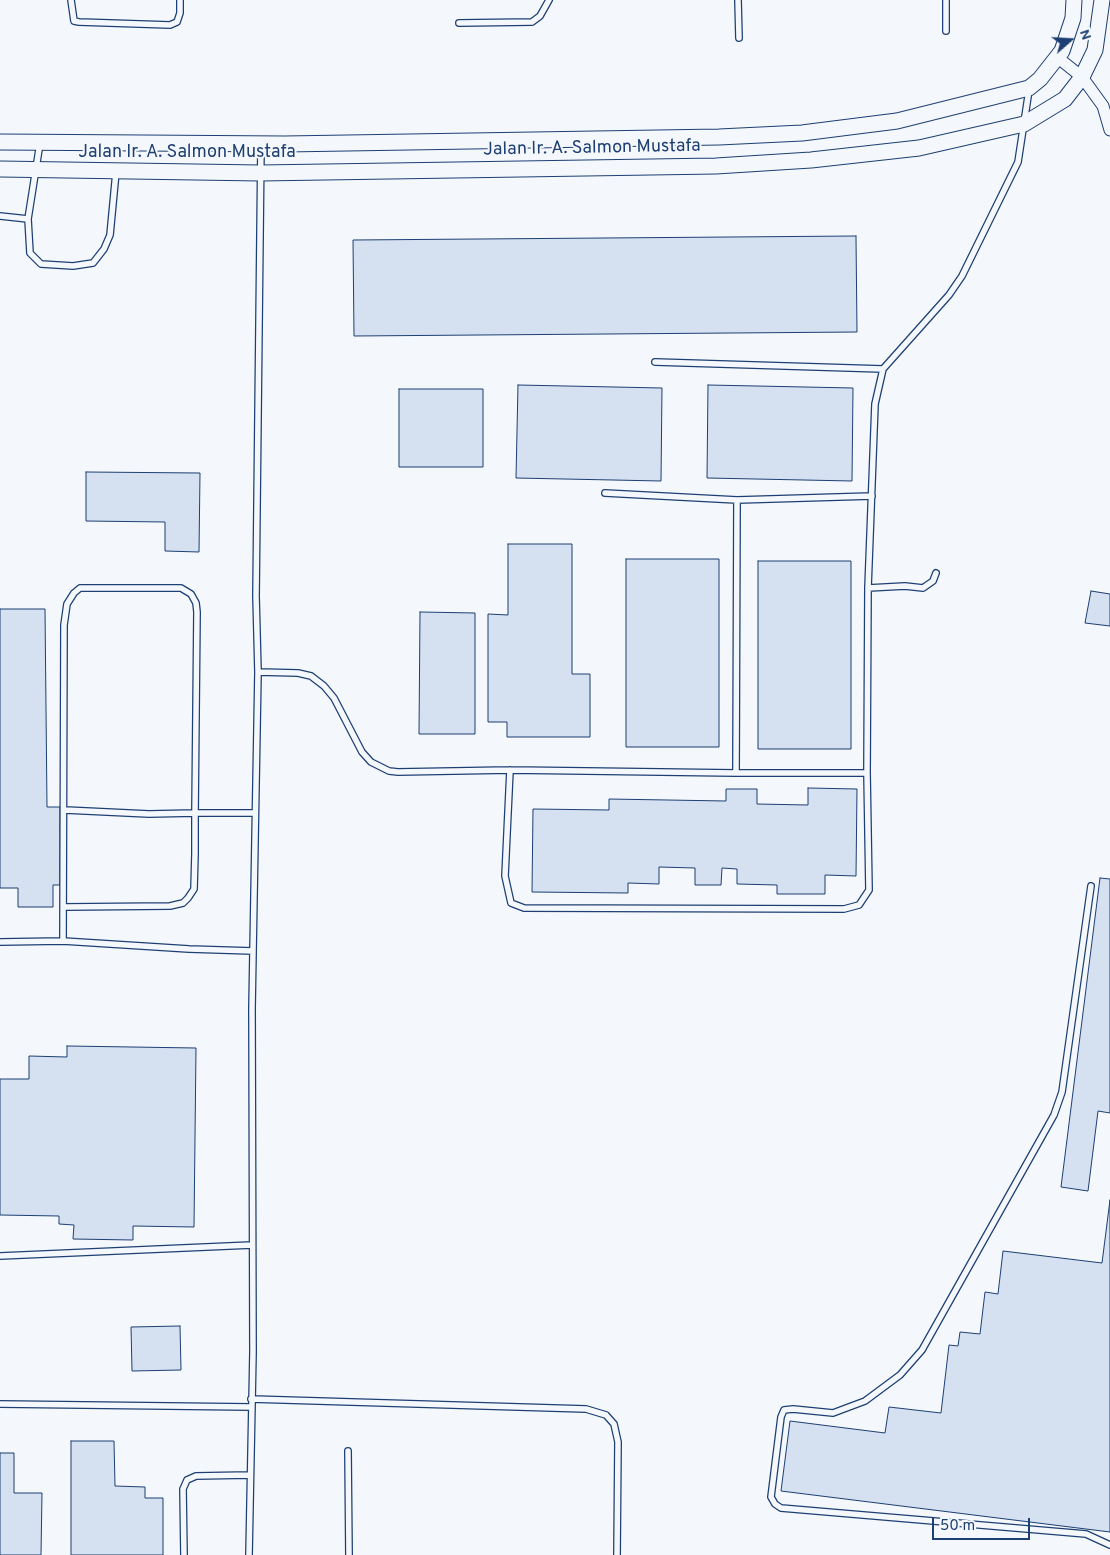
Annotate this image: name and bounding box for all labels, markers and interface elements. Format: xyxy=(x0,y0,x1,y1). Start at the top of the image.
north arrow xyxy=(1045,15,1095,65)
text: N xyxy=(1075,27,1094,42)
street label: Jalan Ir. A. Salmon Mustafa xyxy=(483,136,701,162)
street label: Jalan Ir. A. Salmon Mustafa xyxy=(78,142,296,164)
scale bar xyxy=(935,1508,1032,1540)
text: 50 m xyxy=(940,1517,975,1536)

